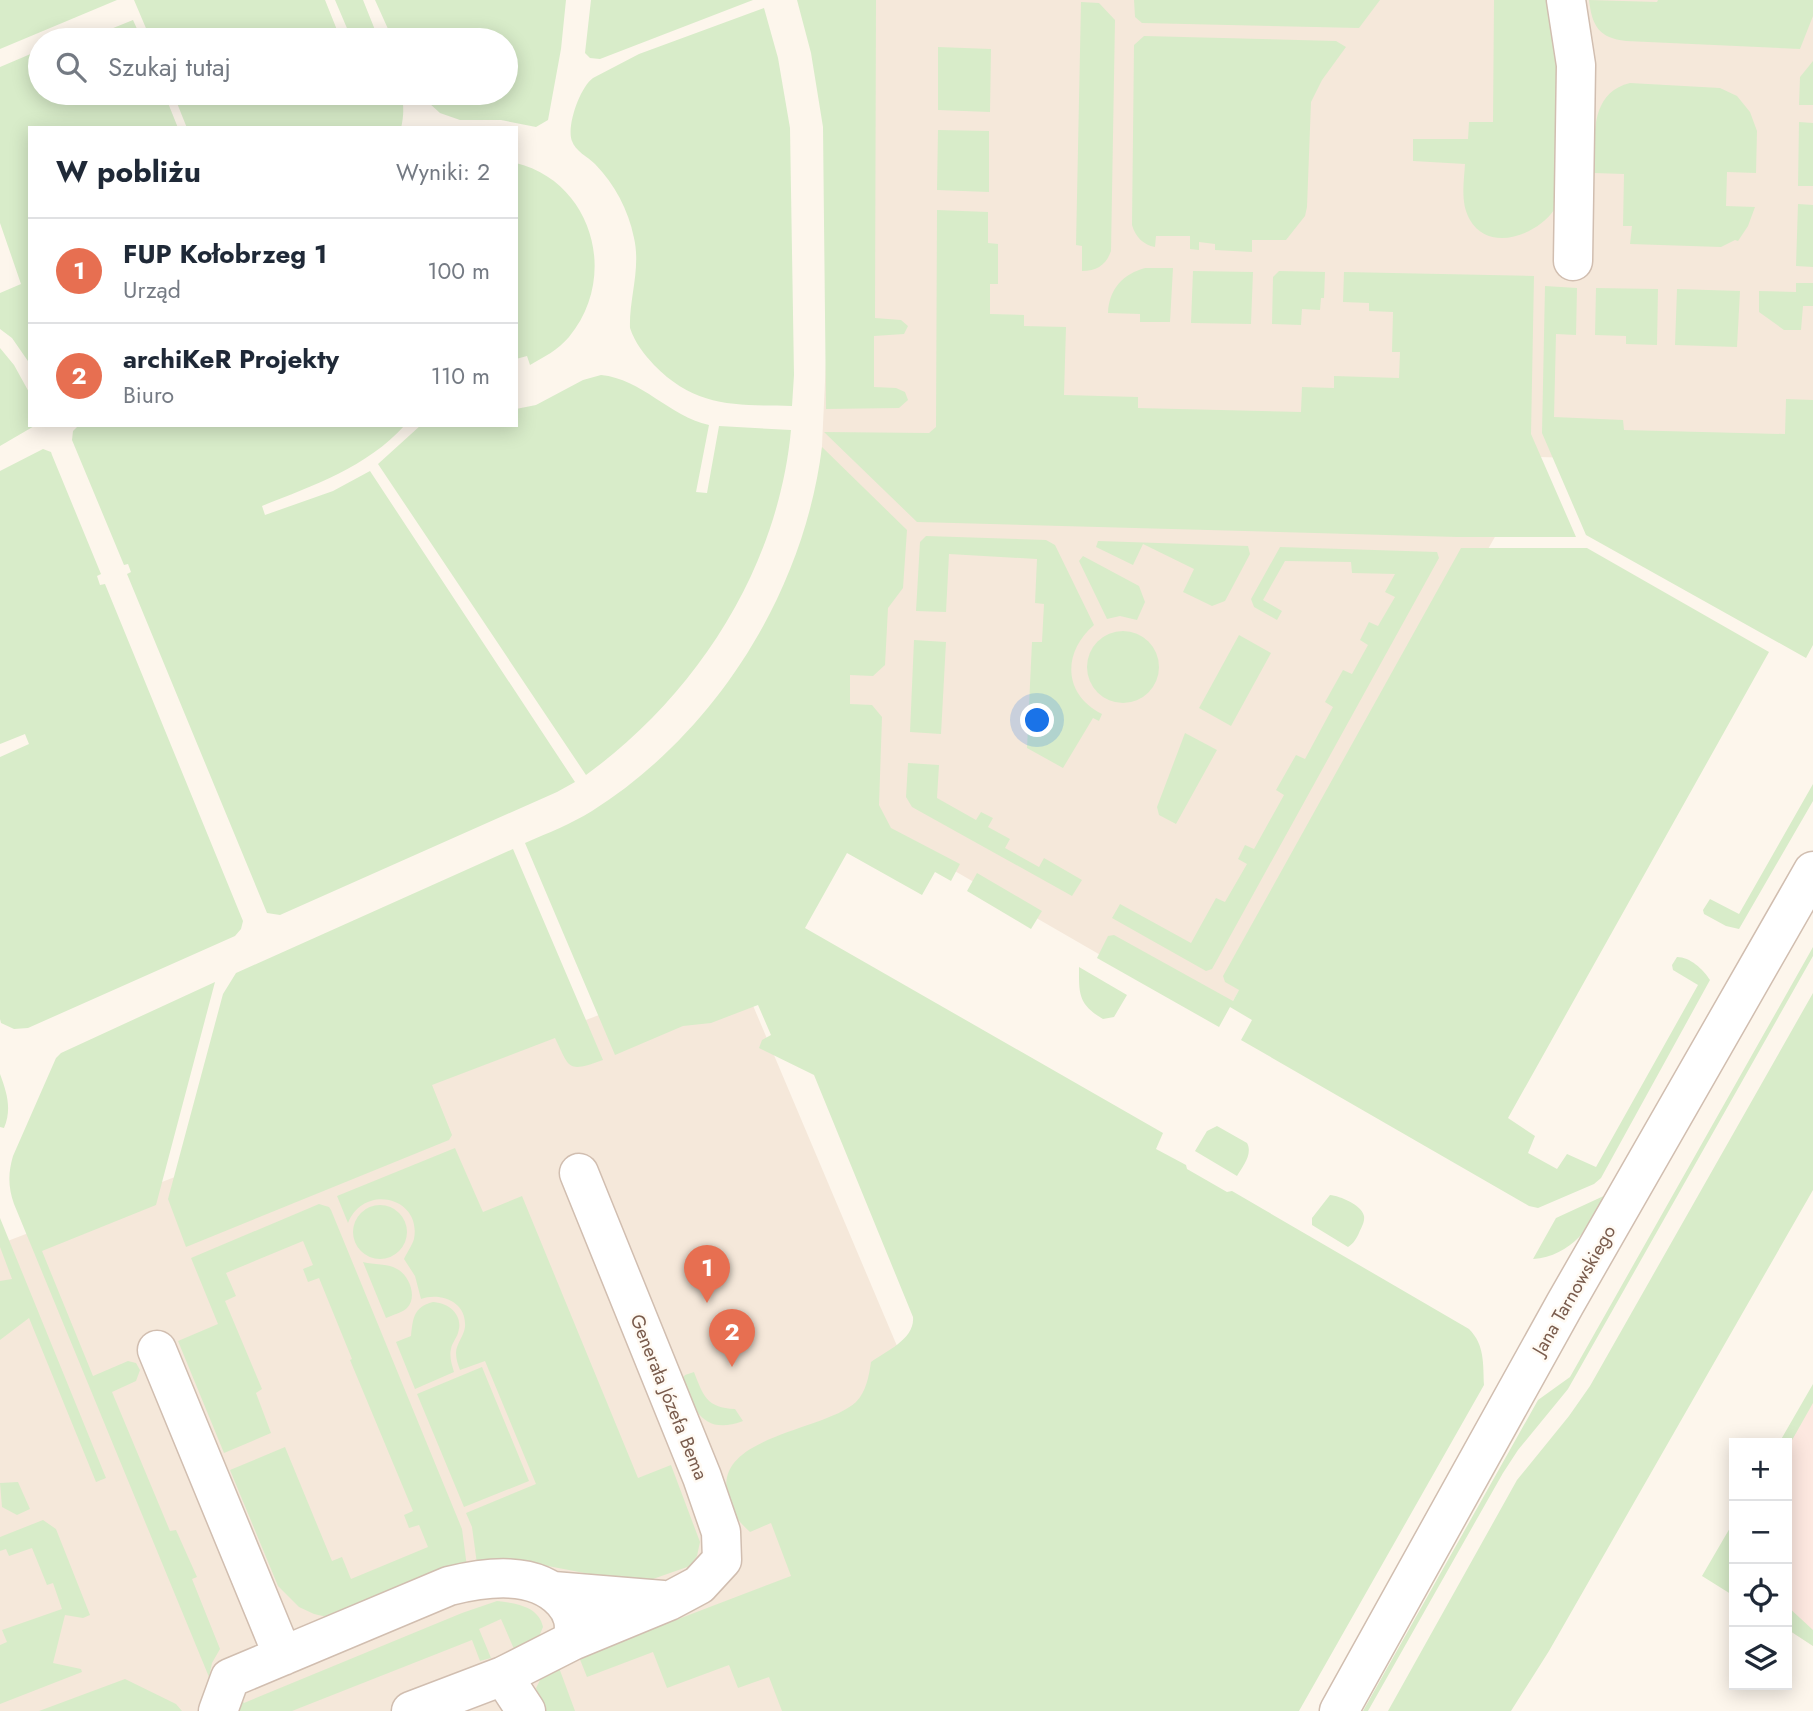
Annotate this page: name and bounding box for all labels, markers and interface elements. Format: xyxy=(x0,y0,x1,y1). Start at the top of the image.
search box xyxy=(28,28,518,105)
icon: search xyxy=(52,48,90,86)
text: Szukaj tutaj xyxy=(108,48,231,86)
text: W pobliżu xyxy=(56,150,201,193)
text: Wyniki: 2 xyxy=(396,155,490,189)
text: FUP Kołobrzeg 1 xyxy=(123,235,327,273)
text: 1 xyxy=(73,254,85,288)
text: 100 m xyxy=(427,254,490,288)
text: Urząd xyxy=(123,273,181,307)
text: archiKeR Projekty xyxy=(123,340,339,378)
text: 2 xyxy=(71,359,87,393)
text: 110 m xyxy=(431,359,490,393)
text: Biuro xyxy=(123,378,174,412)
your location xyxy=(1020,703,1054,737)
street label: Jana Tarnowskiego xyxy=(1524,1220,1622,1363)
pin: 1 xyxy=(684,1245,730,1303)
pin: 2 xyxy=(709,1309,755,1367)
street label: Generała Józefa Bema xyxy=(623,1310,715,1484)
map controls xyxy=(1729,1438,1792,1690)
button: + xyxy=(1729,1438,1792,1501)
button: − xyxy=(1729,1501,1792,1564)
button: locate xyxy=(1729,1564,1792,1627)
button: layers xyxy=(1729,1627,1792,1690)

